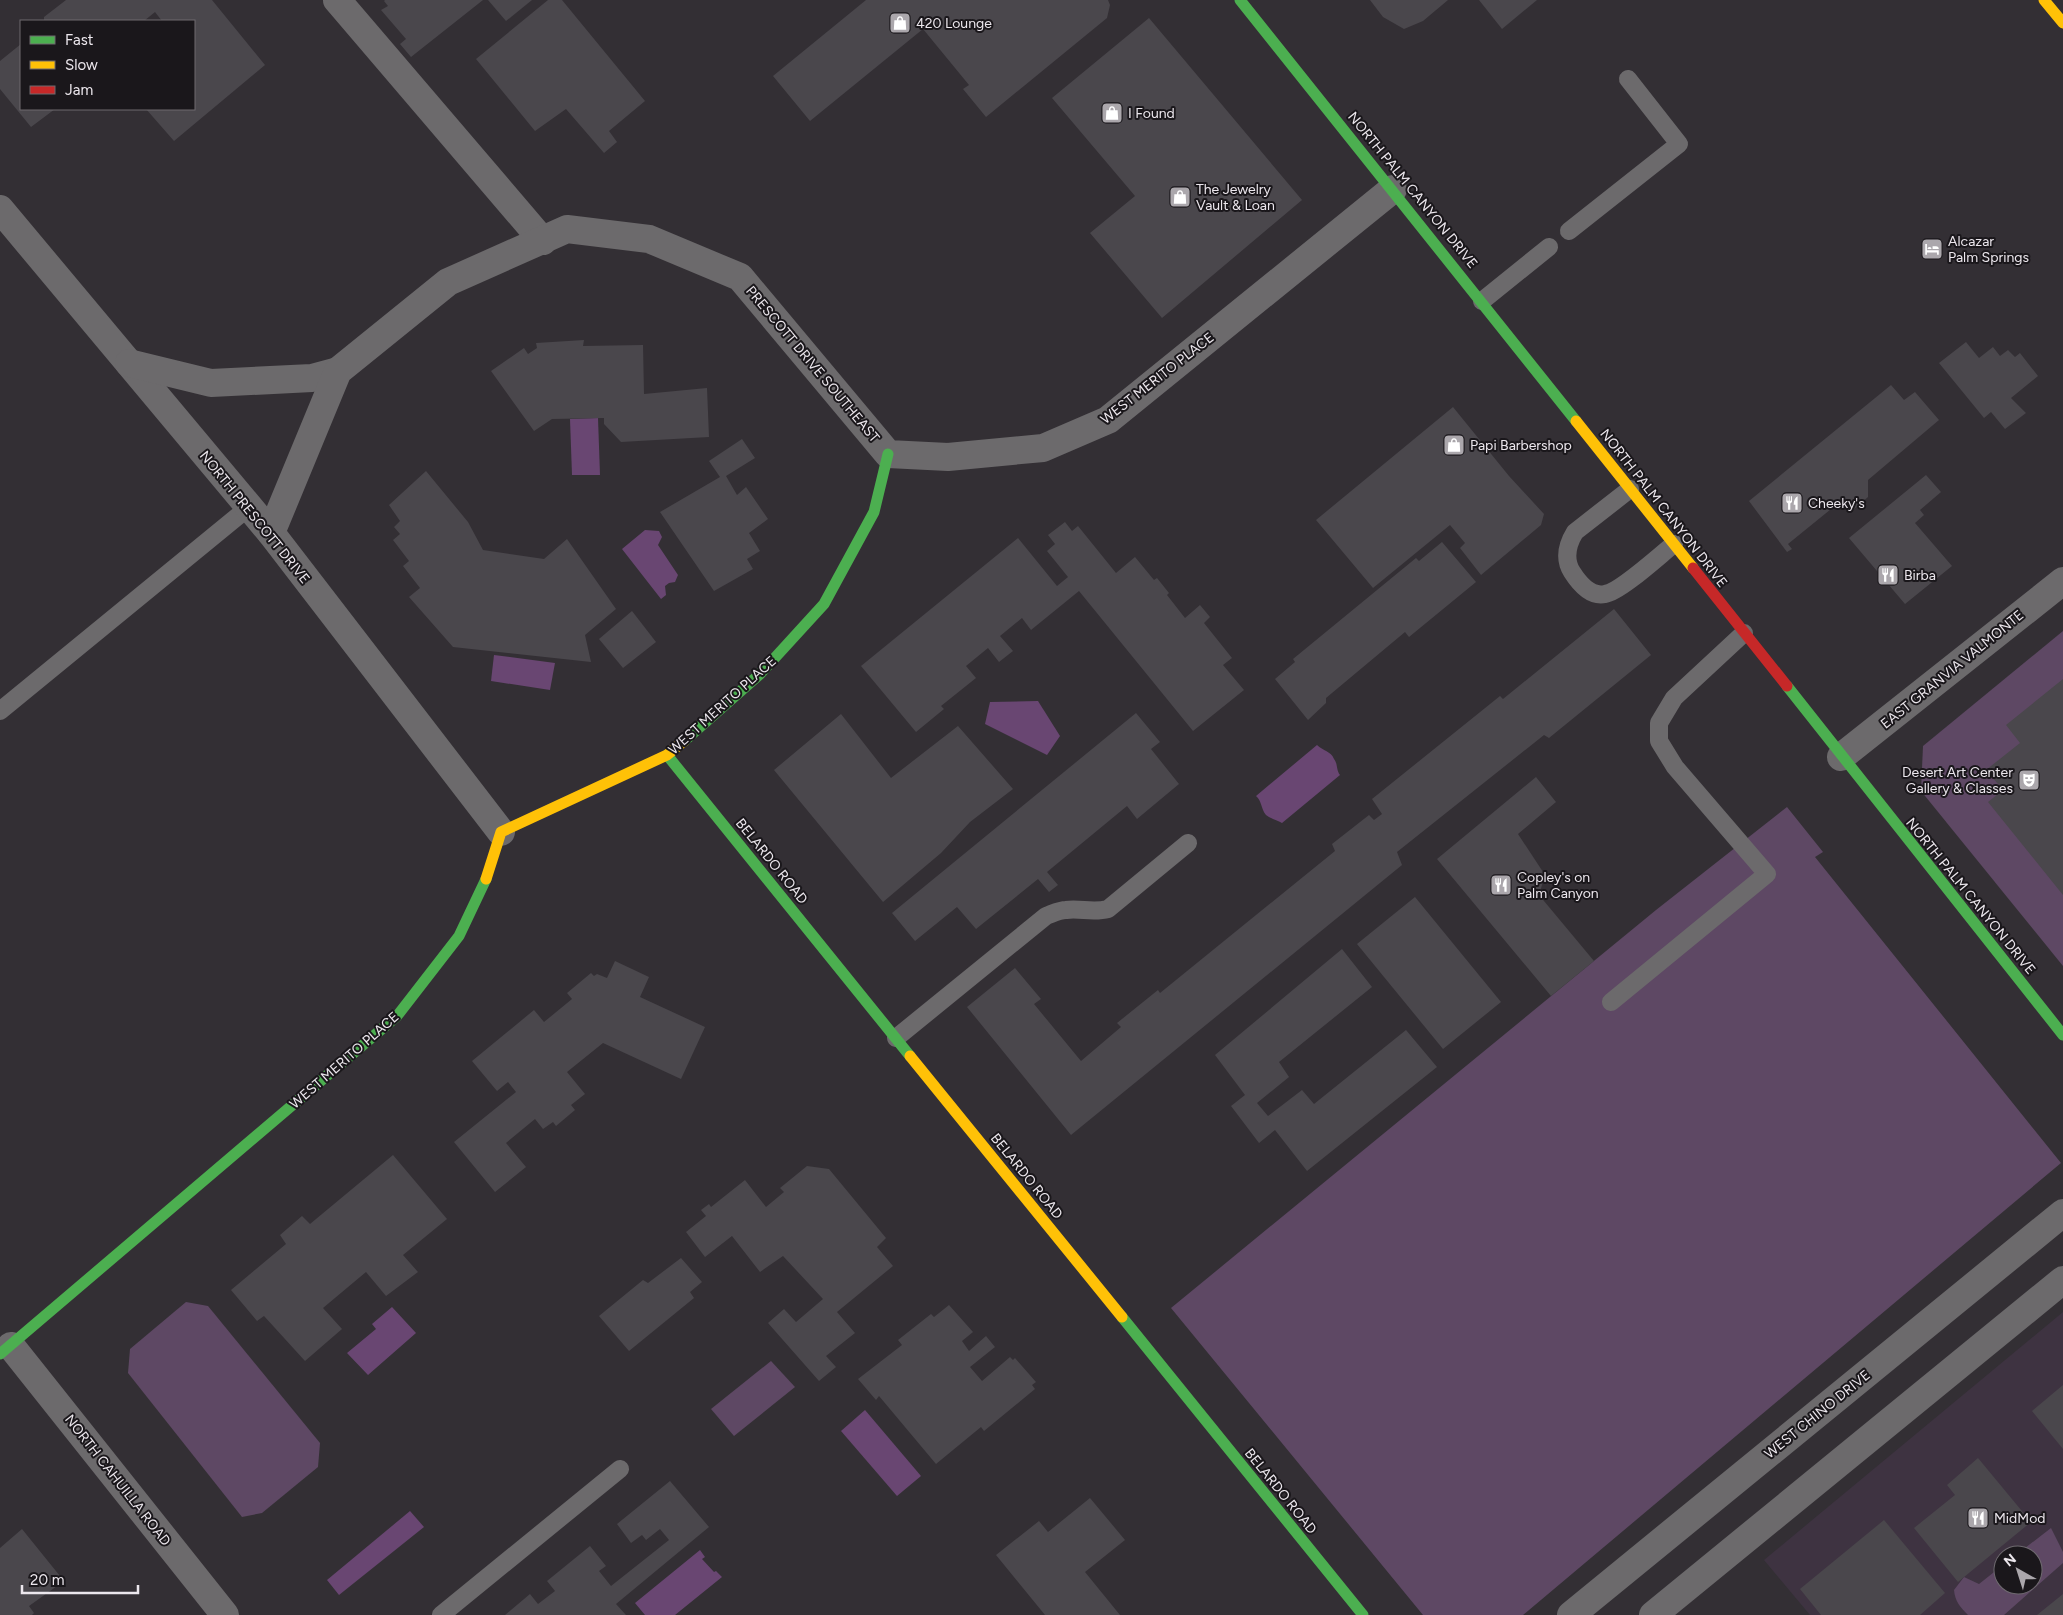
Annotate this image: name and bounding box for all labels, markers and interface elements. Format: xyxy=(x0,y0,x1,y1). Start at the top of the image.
shop icon: 420 Lounge xyxy=(888,11,912,35)
place label: 420 Lounge xyxy=(916,15,992,32)
legend xyxy=(20,20,195,110)
text: Fast xyxy=(65,31,94,49)
text: Slow xyxy=(65,56,98,74)
text: Jam xyxy=(65,81,93,99)
shop icon: I Found xyxy=(1100,101,1124,125)
place label: I Found xyxy=(1128,105,1175,122)
street label: NORTH PALM CANYON DRIVE xyxy=(1344,109,1481,272)
place label: The Jewelry Vault & Loan xyxy=(1196,181,1275,214)
shop icon: The Jewelry Vault & Loan xyxy=(1168,185,1192,209)
place label: Alcazar Palm Springs xyxy=(1948,233,2029,266)
hotel icon: Alcazar Palm Springs xyxy=(1920,237,1944,261)
street label: PRESCOTT DRIVE SOUTHEAST xyxy=(742,283,883,446)
street label: WEST MERITO PLACE xyxy=(1097,329,1217,428)
street label: NORTH PALM CANYON DRIVE xyxy=(1596,426,1731,591)
shop icon: Papi Barbershop xyxy=(1442,433,1466,457)
place label: Papi Barbershop xyxy=(1470,437,1572,454)
street label: NORTH PRESCOTT DRIVE xyxy=(196,448,313,587)
restaurant icon: Cheeky's xyxy=(1780,491,1804,515)
place label: Cheeky's xyxy=(1808,495,1865,512)
restaurant icon: Birba xyxy=(1876,563,1900,587)
place label: Birba xyxy=(1904,567,1936,584)
street label: EAST GRANVIA VALMONTE xyxy=(1877,606,2027,732)
street label: WEST MERITO PLACE xyxy=(665,652,780,758)
place label: Desert Art Center Gallery & Classes xyxy=(1902,764,2013,797)
theatre icon: Desert Art Center Gallery & Classes xyxy=(2017,768,2041,792)
street label: BELARDO ROAD xyxy=(732,815,811,907)
street label: NORTH PALM CANYON DRIVE xyxy=(1902,815,2039,978)
place label: Copley's on Palm Canyon xyxy=(1517,869,1599,902)
restaurant icon: Copley's on Palm Canyon xyxy=(1489,873,1513,897)
street label: WEST MERITO PLACE xyxy=(286,1008,402,1112)
street label: BELARDO ROAD xyxy=(987,1130,1066,1222)
street label: WEST CHINO DRIVE xyxy=(1761,1366,1874,1462)
street label: NORTH CAHUILLA ROAD xyxy=(61,1411,174,1549)
street label: BELARDO ROAD xyxy=(1241,1445,1320,1537)
restaurant icon: MidMod xyxy=(1966,1506,1990,1530)
place label: MidMod xyxy=(1994,1510,2045,1527)
north arrow xyxy=(1993,1545,2043,1595)
text: N xyxy=(2001,1550,2020,1570)
scale bar xyxy=(22,1562,139,1594)
text: 20 m xyxy=(30,1571,64,1589)

